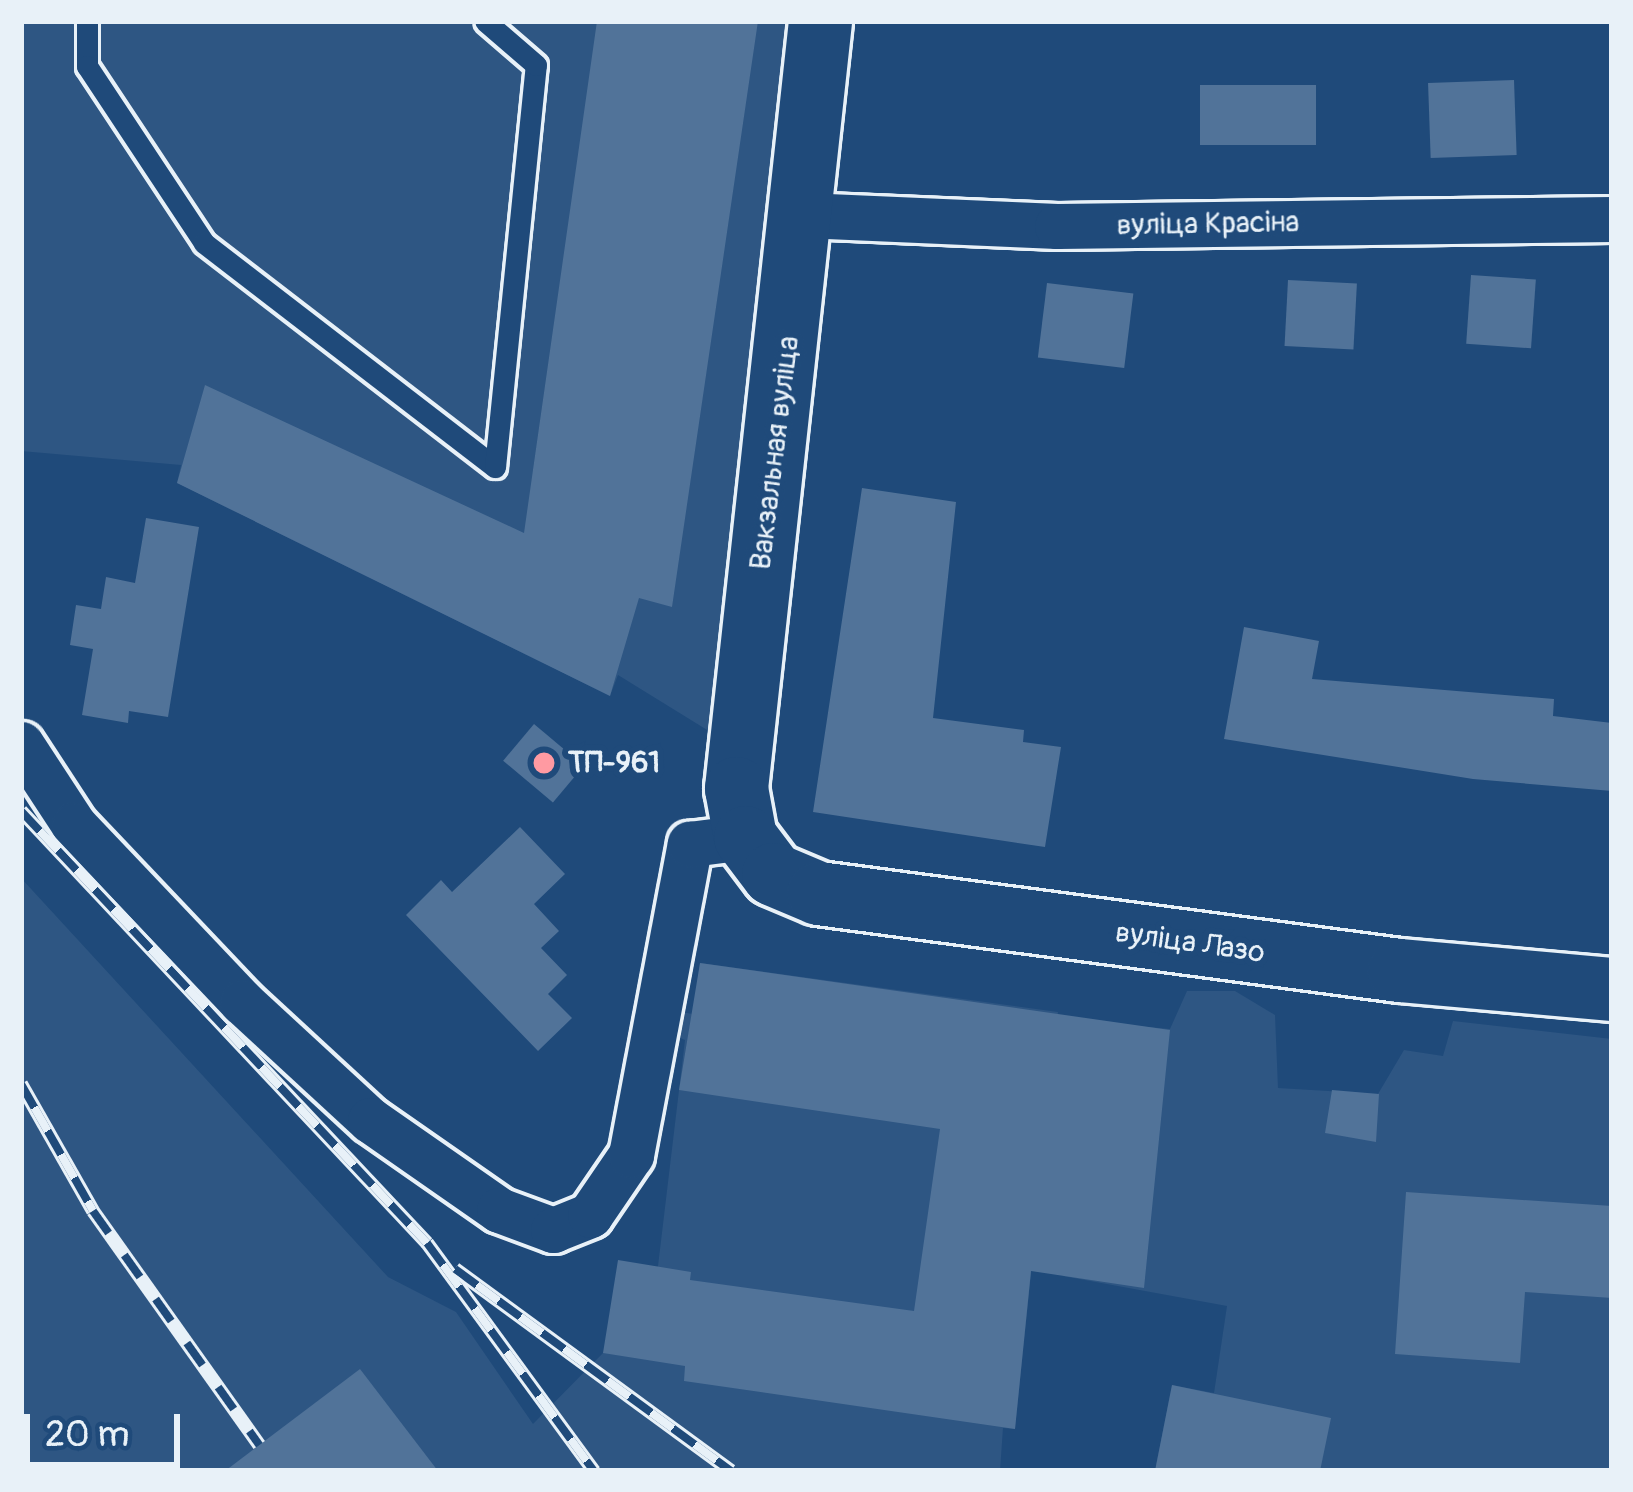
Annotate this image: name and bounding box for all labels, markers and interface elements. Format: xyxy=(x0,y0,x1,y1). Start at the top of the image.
street label: вуліца Красіна xyxy=(1116,204,1300,244)
street label: Вакзальная вуліца xyxy=(743,334,807,572)
place label: ТП-961 xyxy=(568,745,660,781)
marker: ТП-961 xyxy=(531,750,557,776)
street label: вуліца Лазо xyxy=(1113,915,1267,971)
scale bar xyxy=(30,1390,186,1464)
text: 20 m xyxy=(45,1412,130,1457)

